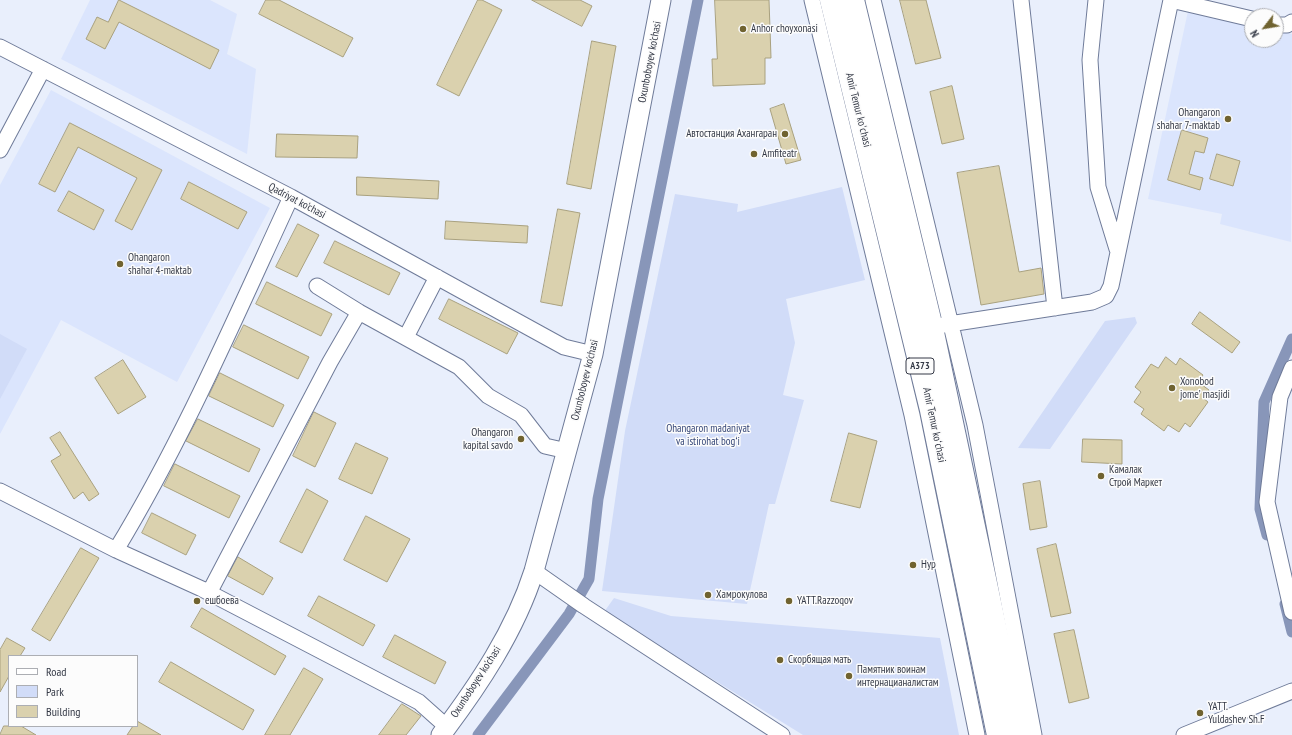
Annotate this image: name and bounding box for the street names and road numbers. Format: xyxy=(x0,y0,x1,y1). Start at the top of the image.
street label: Oxunboboyev ko'chasi xyxy=(636,20,664,104)
street label: Amir Temur koʻchasi xyxy=(842,71,874,149)
street label: Qadriyat ko'chasi xyxy=(266,180,328,222)
street label: Oxunboboyev ko'chasi xyxy=(569,338,601,422)
road number: A373 xyxy=(906,358,934,374)
street label: Amir Temur koʻchasi xyxy=(920,386,948,464)
street label: Oxunboboyev ko'chasi xyxy=(448,644,504,720)

